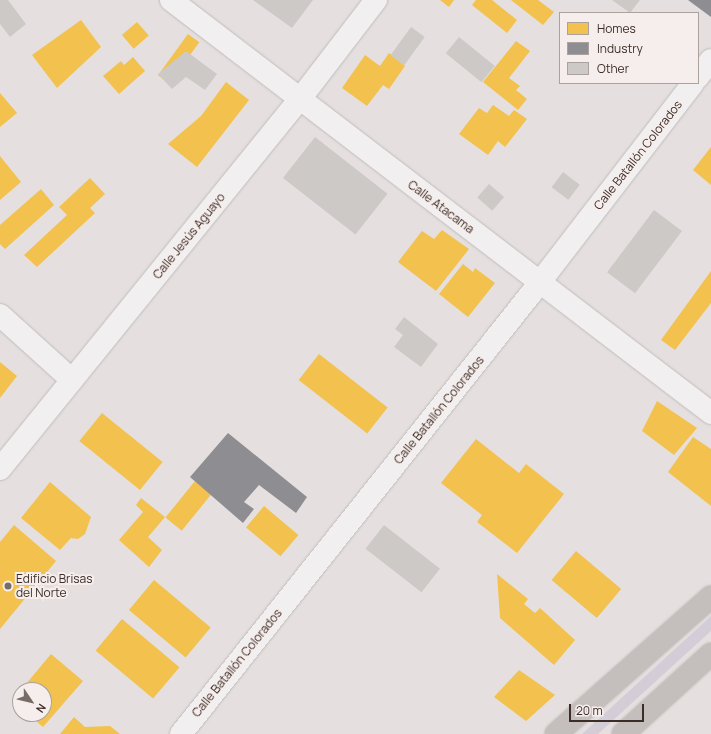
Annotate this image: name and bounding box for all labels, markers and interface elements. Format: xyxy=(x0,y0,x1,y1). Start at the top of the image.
legend xyxy=(559,12,699,84)
text: Homes xyxy=(597,20,636,37)
text: Industry xyxy=(597,40,643,57)
text: Other xyxy=(597,60,629,77)
street label: Calle Batallón Colorados xyxy=(591,97,685,213)
street label: Calle Atacama xyxy=(405,177,477,237)
street label: Calle Jesús Aguayo xyxy=(150,190,228,282)
street label: Calle Batallón Colorados xyxy=(391,353,487,467)
place label: Edificio Brisas del Norte xyxy=(16,572,92,600)
marker: Edificio Brisas del Norte xyxy=(3,581,13,591)
street label: Calle Batallón Colorados xyxy=(189,606,285,720)
north arrow xyxy=(12,682,52,722)
scale bar xyxy=(571,696,646,722)
text: N xyxy=(33,701,50,716)
text: 20 m xyxy=(576,702,603,719)

